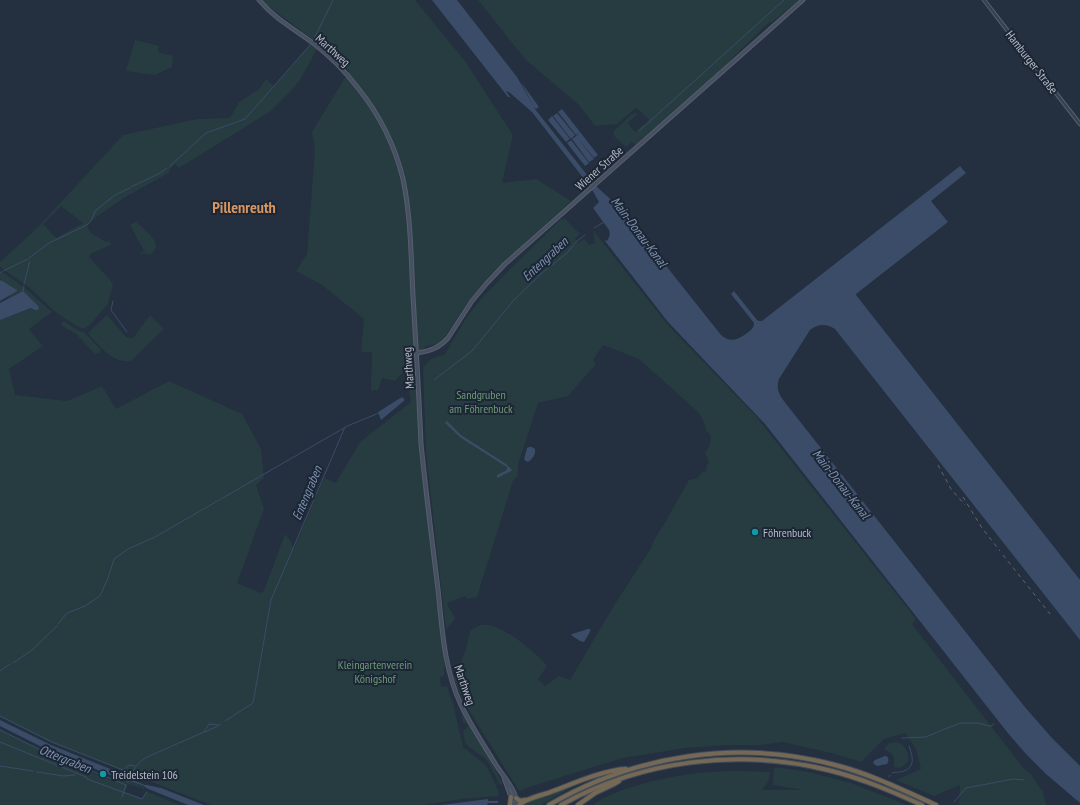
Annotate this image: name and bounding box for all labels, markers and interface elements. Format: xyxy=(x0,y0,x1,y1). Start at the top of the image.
street label: Hamburger Straße xyxy=(1003,27,1061,97)
street label: Marthweg xyxy=(313,31,353,69)
street label: Wiener Straße xyxy=(572,143,626,193)
water label: Main-Donau-Kanal xyxy=(607,193,672,272)
district label: Pillenreuth xyxy=(212,197,276,217)
water label: Entengraben xyxy=(518,232,573,285)
street label: Marthweg xyxy=(399,347,417,389)
park label: Sandgruben am Föhrenbuck xyxy=(449,387,513,416)
water label: Main-Donau-Kanal xyxy=(808,446,875,524)
water label: Entengraben xyxy=(288,462,326,523)
place label: Föhrenbuck xyxy=(763,525,812,540)
marker: Föhrenbuck xyxy=(750,527,760,537)
park label: Kleingartenverein Königshof xyxy=(338,657,412,686)
street label: Marthweg xyxy=(451,663,479,707)
water label: Ottergraben xyxy=(37,741,95,778)
place label: Treidelstein 106 xyxy=(111,767,178,782)
marker: Treidelstein 106 xyxy=(98,769,108,779)

